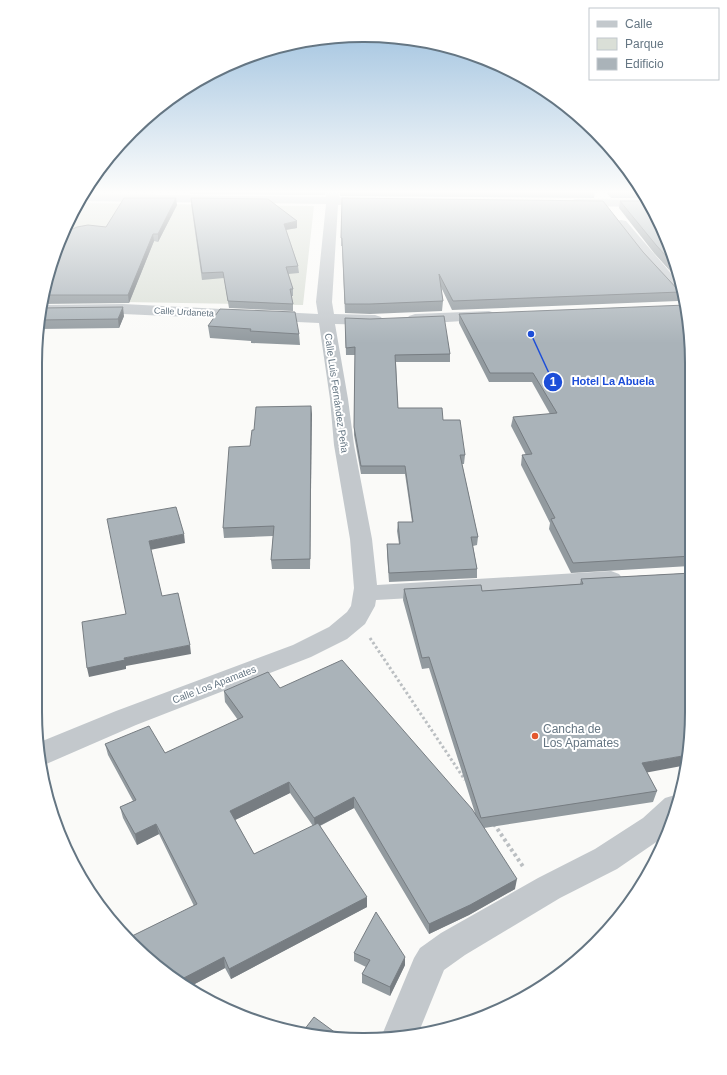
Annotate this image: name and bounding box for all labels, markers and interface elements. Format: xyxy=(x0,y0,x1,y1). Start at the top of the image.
legend xyxy=(589,8,719,80)
text: Calle xyxy=(625,17,653,31)
text: Parque xyxy=(625,37,664,51)
text: Edificio xyxy=(625,57,664,71)
street label: Calle Urdaneta xyxy=(154,305,214,319)
street label: Calle Luis Fernández Peña xyxy=(323,333,350,454)
callout: Hotel La Abuela xyxy=(543,370,663,393)
text: 1 xyxy=(550,375,557,389)
text: Hotel La Abuela xyxy=(572,375,655,387)
street label: Calle Los Apamates xyxy=(171,663,258,706)
place label: Cancha de Los Apamates xyxy=(543,722,619,750)
marker: Cancha de Los Apamates xyxy=(530,731,540,741)

